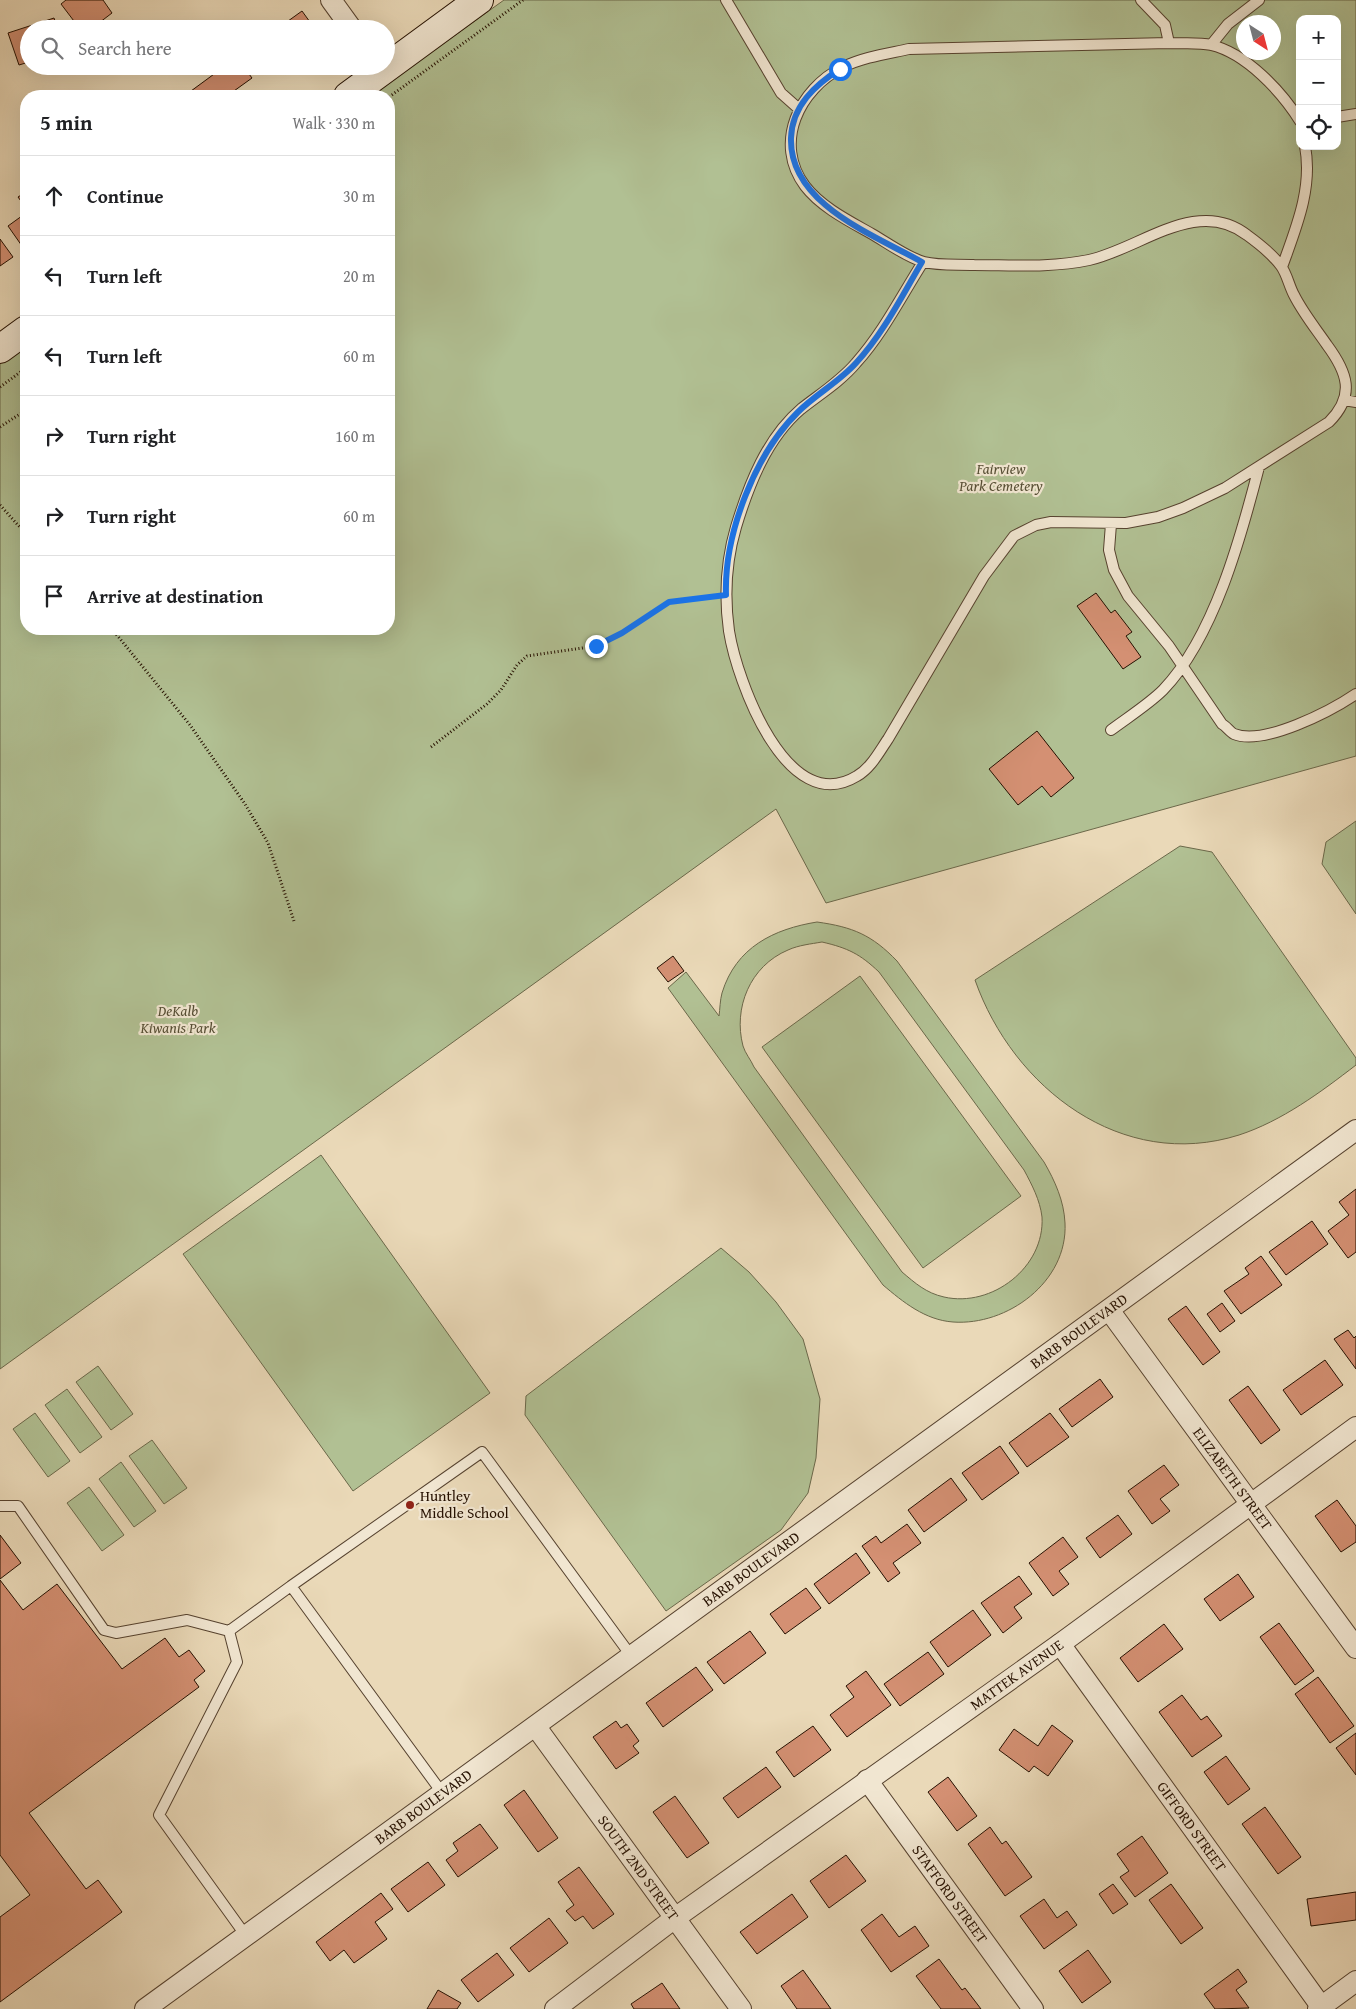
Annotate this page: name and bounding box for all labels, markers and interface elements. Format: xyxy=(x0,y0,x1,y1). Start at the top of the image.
north arrow xyxy=(1236,15,1281,60)
map controls xyxy=(1296,15,1341,150)
button: + xyxy=(1296,15,1341,60)
search box xyxy=(20,20,395,75)
icon: search xyxy=(38,34,66,62)
text: Search here xyxy=(78,34,172,62)
route start xyxy=(829,58,852,81)
button: − xyxy=(1296,60,1341,105)
button: locate xyxy=(1296,105,1341,150)
text: 5 min xyxy=(40,107,92,138)
text: Walk · 330 m xyxy=(292,111,375,135)
icon: ahead xyxy=(40,182,68,210)
text: Continue xyxy=(87,182,164,210)
text: 30 m xyxy=(343,184,375,208)
icon: left xyxy=(40,262,68,290)
text: Turn left xyxy=(87,262,162,290)
text: 20 m xyxy=(343,264,375,288)
icon: left xyxy=(40,342,68,370)
text: Turn left xyxy=(87,342,162,370)
text: 60 m xyxy=(343,344,375,368)
icon: right xyxy=(40,422,68,450)
text: Turn right xyxy=(87,422,176,450)
text: 160 m xyxy=(335,424,375,448)
park label: Fairview Park Cemetery xyxy=(958,458,1043,496)
icon: right xyxy=(40,502,68,530)
text: Turn right xyxy=(87,502,176,530)
text: 60 m xyxy=(343,504,375,528)
icon: arrive xyxy=(40,582,68,610)
text: Arrive at destination xyxy=(87,582,263,610)
route end xyxy=(585,635,608,658)
park label: DeKalb Kiwanis Park xyxy=(139,1000,216,1038)
street label: BARB BOULEVARD xyxy=(1026,1288,1132,1373)
street label: ELIZABETH STREET xyxy=(1188,1423,1278,1535)
place label: Huntley Middle School xyxy=(420,1485,509,1523)
marker: Huntley Middle School xyxy=(404,1499,416,1511)
street label: BARB BOULEVARD xyxy=(698,1526,804,1611)
street label: MATTEK AVENUE xyxy=(966,1634,1068,1715)
street label: BARB BOULEVARD xyxy=(370,1764,476,1849)
street label: GIFFORD STREET xyxy=(1152,1777,1232,1876)
street label: SOUTH 2ND STREET xyxy=(593,1811,684,1925)
street label: STAFFORD STREET xyxy=(907,1840,993,1948)

